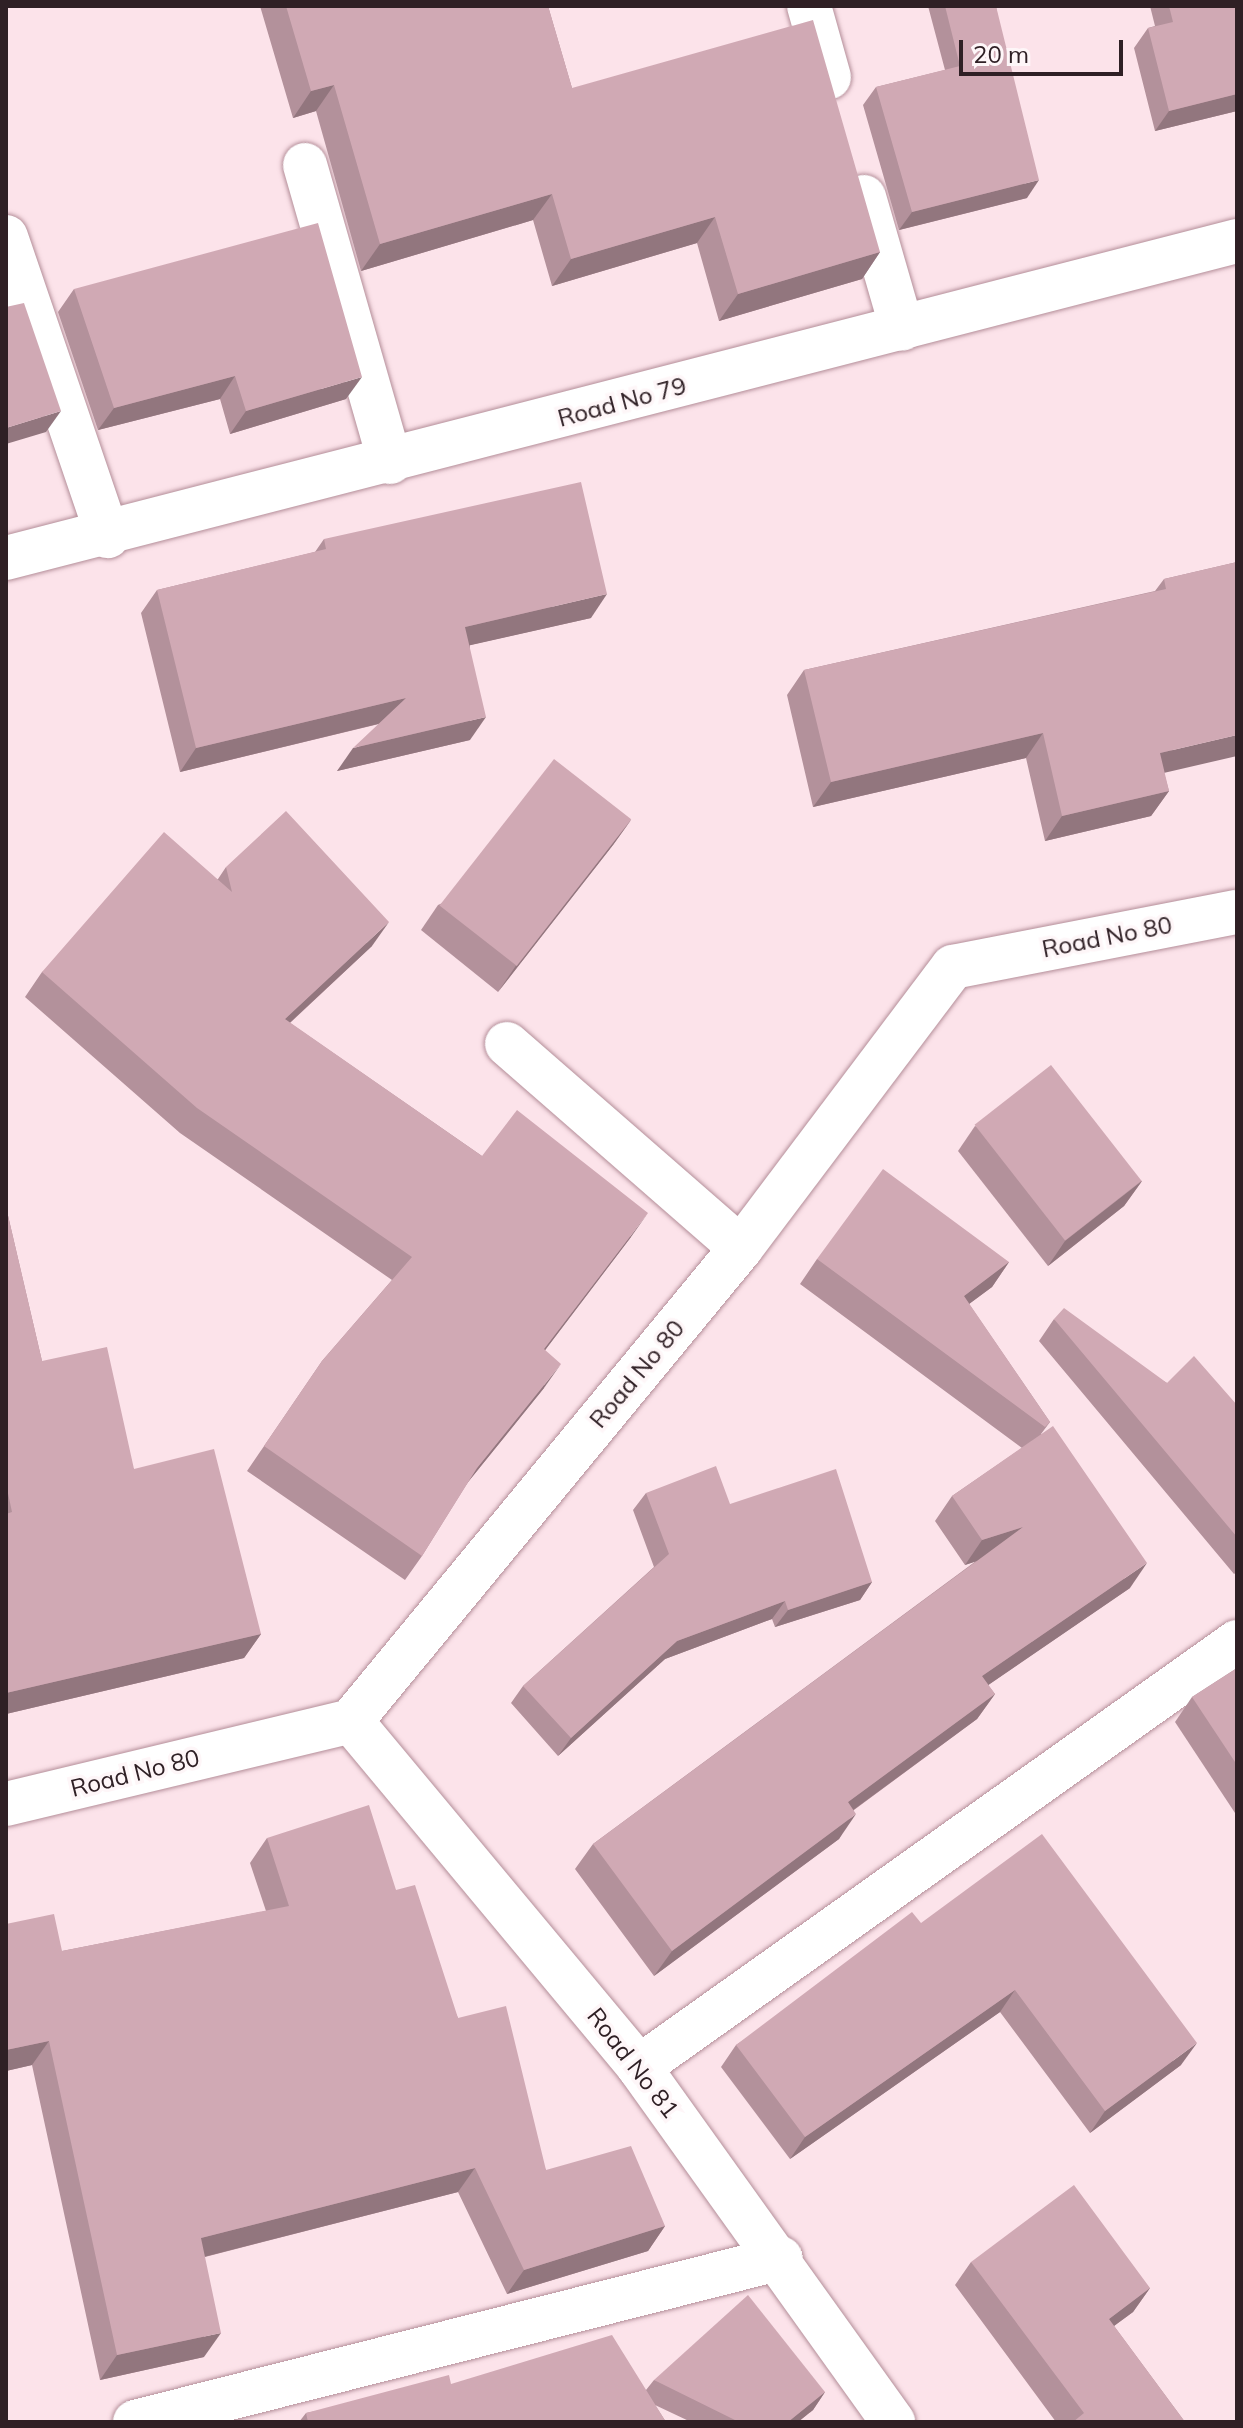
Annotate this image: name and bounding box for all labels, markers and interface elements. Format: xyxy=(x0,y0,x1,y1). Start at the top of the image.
scale bar xyxy=(963,24,1127,74)
text: 20 m xyxy=(973,39,1029,69)
street label: Road No 79 xyxy=(555,371,689,433)
street label: Road No 80 xyxy=(1040,910,1174,964)
street label: Road No 80 xyxy=(584,1314,690,1434)
street label: Road No 80 xyxy=(68,1743,202,1803)
street label: Road No 81 xyxy=(581,2002,685,2124)

